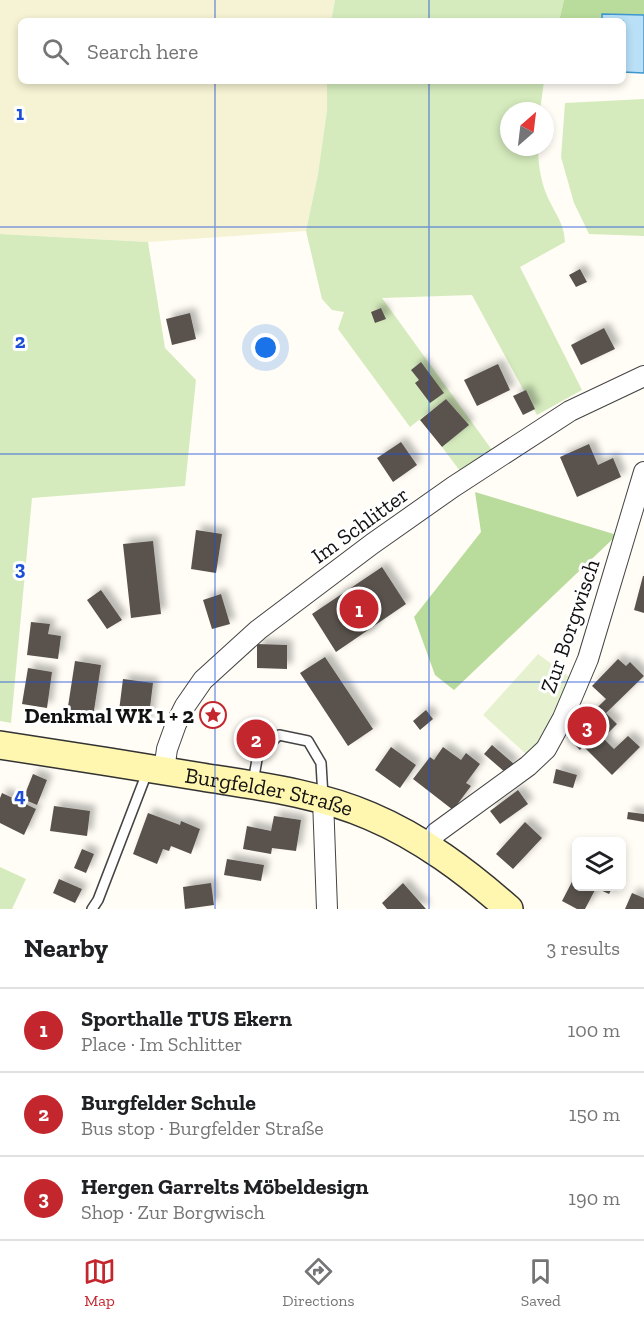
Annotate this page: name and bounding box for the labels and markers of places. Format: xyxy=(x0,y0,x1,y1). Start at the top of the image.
pin: 1 xyxy=(340,586,378,632)
place icon: Denkmal WK 1 + 2 xyxy=(198,700,228,730)
place label: Denkmal WK 1 + 2 xyxy=(24,702,194,729)
pin: 3 xyxy=(568,704,606,748)
pin: 2 xyxy=(236,716,276,762)

